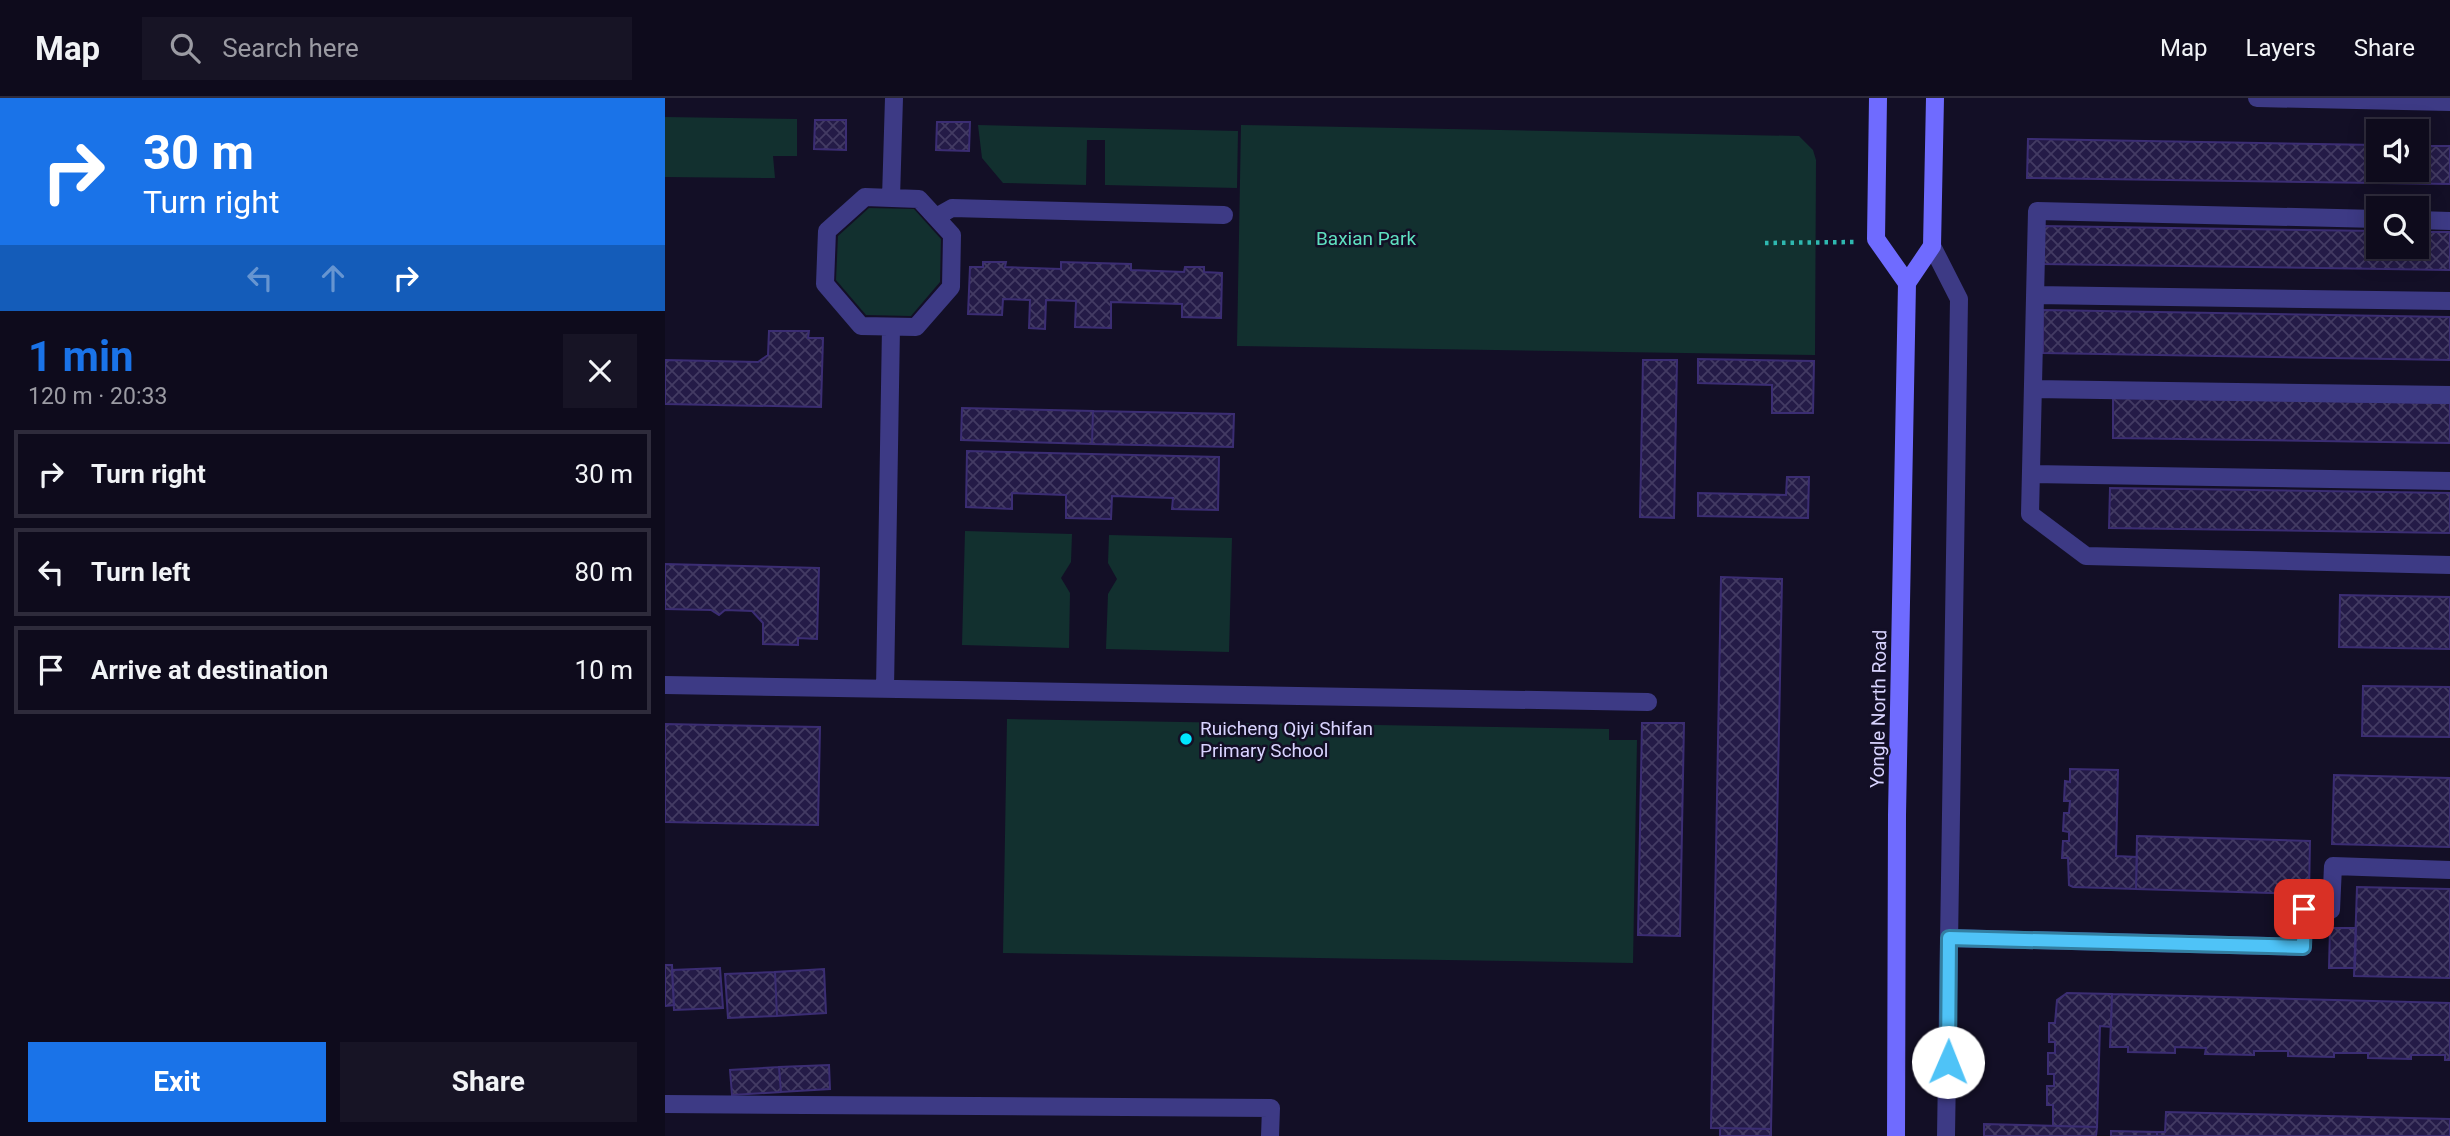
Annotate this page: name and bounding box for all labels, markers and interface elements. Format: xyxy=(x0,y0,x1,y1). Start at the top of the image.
search box xyxy=(142,17,632,80)
text: Map xyxy=(35,29,100,68)
icon: search xyxy=(166,29,204,67)
text: Search here xyxy=(222,33,359,63)
text: Map xyxy=(2160,34,2208,62)
text: Layers xyxy=(2246,34,2316,62)
text: Share xyxy=(2354,34,2415,62)
map controls xyxy=(2366,119,2429,259)
button: sound xyxy=(2366,119,2429,182)
text: 30 m xyxy=(143,124,254,181)
icon: right xyxy=(28,126,119,217)
text: Turn right xyxy=(143,183,279,221)
button: search xyxy=(2366,196,2429,259)
park label: Baxian Park xyxy=(1316,227,1416,250)
icon: left xyxy=(241,259,279,297)
icon: ahead xyxy=(314,259,352,297)
icon: right xyxy=(387,259,425,297)
text: 1 min xyxy=(28,332,134,381)
button: close xyxy=(563,334,637,408)
text: 120 m · 20:33 xyxy=(28,383,167,410)
icon: right xyxy=(32,455,70,493)
text: Turn right xyxy=(91,459,206,489)
text: 30 m xyxy=(575,459,633,489)
icon: left xyxy=(32,553,70,591)
text: Turn left xyxy=(91,557,190,587)
text: 80 m xyxy=(575,557,633,587)
street label: Yongle North Road xyxy=(1866,630,1891,788)
icon: arrive xyxy=(32,651,70,689)
text: Arrive at destination xyxy=(91,655,328,685)
text: 10 m xyxy=(575,655,633,685)
place label: Ruicheng Qiyi Shifan Primary School xyxy=(1200,717,1373,762)
marker: Ruicheng Qiyi Shifan Primary School xyxy=(1178,731,1194,747)
pin xyxy=(2274,879,2334,939)
icon: arrive xyxy=(2285,890,2323,928)
position arrow xyxy=(1911,1025,1985,1099)
button: Exit xyxy=(28,1042,326,1122)
button: Share xyxy=(340,1042,637,1122)

